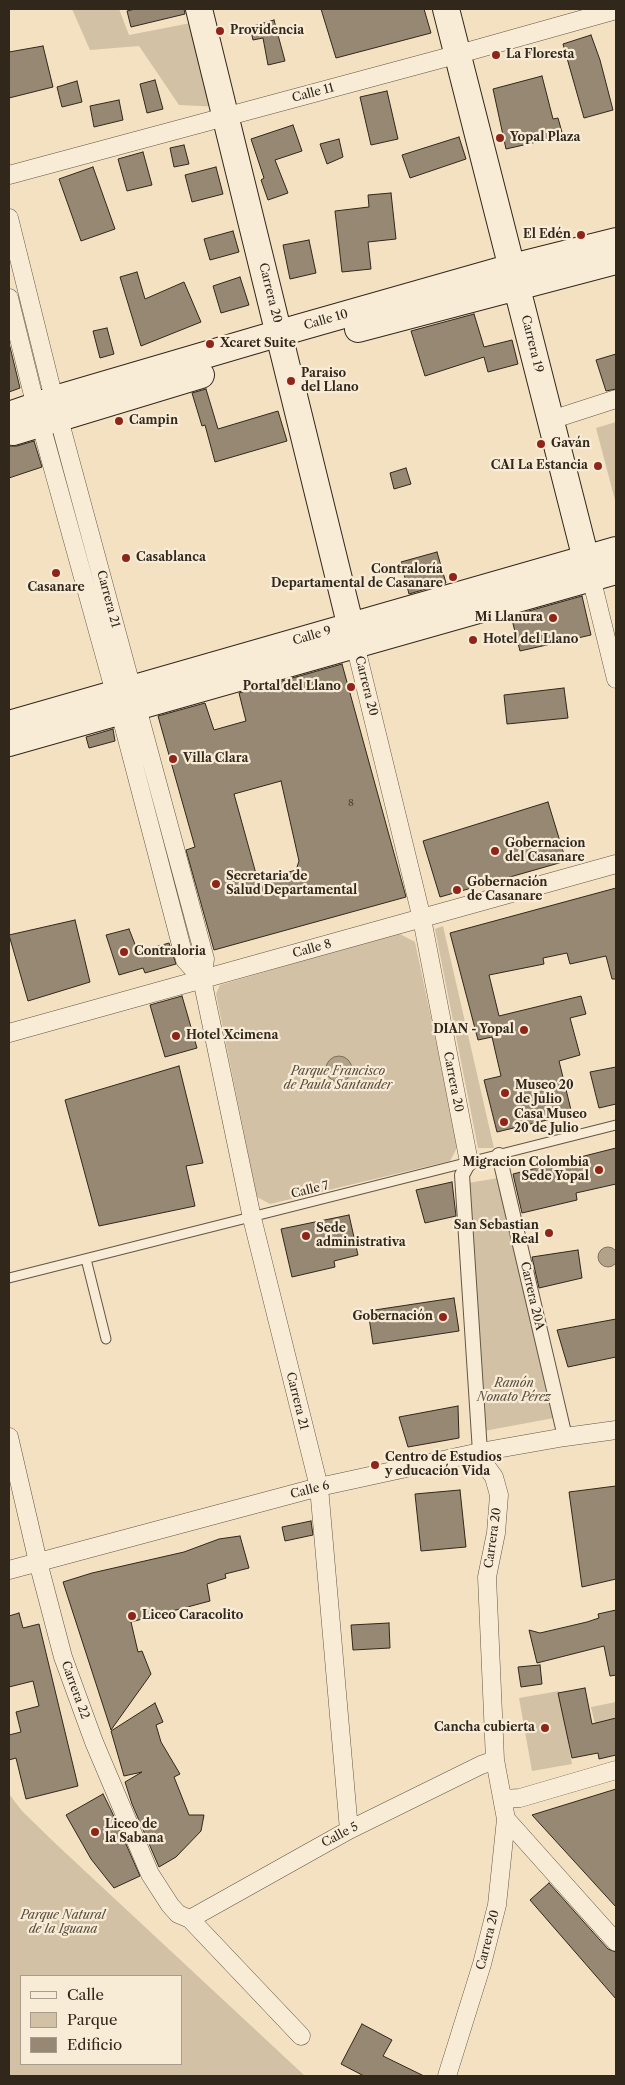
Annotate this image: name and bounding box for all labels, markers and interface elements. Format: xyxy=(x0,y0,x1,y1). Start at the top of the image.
place label: Providencia xyxy=(230,24,304,38)
marker: Providencia xyxy=(214,25,226,37)
place label: La Floresta xyxy=(506,48,574,62)
marker: La Floresta xyxy=(490,49,502,61)
street label: Calle 11 xyxy=(291,81,335,105)
place label: Yopal Plaza xyxy=(510,131,581,145)
marker: Yopal Plaza xyxy=(494,132,506,144)
place label: El Edén xyxy=(523,228,571,242)
marker: El Edén xyxy=(575,229,587,241)
street label: Carrera 20 xyxy=(256,262,284,324)
street label: Calle 10 xyxy=(302,307,350,333)
street label: Carrera 19 xyxy=(518,314,546,374)
place label: Xcaret Suite xyxy=(220,337,296,351)
marker: Xcaret Suite xyxy=(204,338,216,350)
place label: Paraiso del Llano xyxy=(301,367,359,395)
marker: Paraiso del Llano xyxy=(285,375,297,387)
place label: Campin xyxy=(129,414,178,428)
marker: Campin xyxy=(113,415,125,427)
place label: Gaván xyxy=(551,437,590,451)
marker: Gaván xyxy=(535,438,547,450)
place label: CAI La Estancia xyxy=(491,459,588,473)
marker: CAI La Estancia xyxy=(592,460,604,472)
place label: Casablanca xyxy=(136,551,206,565)
marker: Casablanca xyxy=(120,552,132,564)
place label: Contraloría Departamental de Casanare xyxy=(271,563,443,591)
marker: Casanare xyxy=(50,567,62,579)
street label: Carrera 21 xyxy=(93,569,123,629)
marker: Contraloría Departamental de Casanare xyxy=(447,571,459,583)
place label: Casanare xyxy=(27,581,85,595)
place label: Mi Llanura xyxy=(475,611,543,625)
marker: Mi Llanura xyxy=(547,612,559,624)
street label: Calle 9 xyxy=(291,624,333,648)
place label: Hotel del Llano xyxy=(483,633,578,647)
marker: Hotel del Llano xyxy=(467,634,479,646)
street label: Carrera 20 xyxy=(352,655,380,717)
place label: Portal del Llano xyxy=(243,680,341,694)
marker: Portal del Llano xyxy=(345,681,357,693)
place label: Villa Clara xyxy=(183,752,248,766)
marker: Villa Clara xyxy=(167,753,179,765)
house number: 8 xyxy=(348,797,354,809)
place label: Gobernacion del Casanare xyxy=(505,837,586,865)
marker: Gobernacion del Casanare xyxy=(489,845,501,857)
place label: Secretaria de Salud Departamental xyxy=(226,870,357,898)
place label: Gobernación de Casanare xyxy=(467,876,548,904)
marker: Secretaria de Salud Departamental xyxy=(210,878,222,890)
marker: Gobernación de Casanare xyxy=(451,884,463,896)
street label: Calle 8 xyxy=(291,937,333,961)
place label: Contraloria xyxy=(134,945,206,959)
marker: Contraloria xyxy=(118,946,130,958)
place label: DIAN - Yopal xyxy=(433,1023,514,1037)
marker: DIAN - Yopal xyxy=(518,1024,530,1036)
place label: Hotel Xcimena xyxy=(186,1029,278,1043)
marker: Hotel Xcimena xyxy=(170,1030,182,1042)
street label: Carrera 20 xyxy=(440,1051,466,1113)
park label: Parque Francisco de Paula Santander xyxy=(284,1065,392,1093)
place label: Museo 20 de Julio xyxy=(515,1079,574,1107)
marker: Museo 20 de Julio xyxy=(499,1087,511,1099)
place label: Casa Museo 20 de Julio xyxy=(514,1108,587,1136)
marker: Casa Museo 20 de Julio xyxy=(498,1116,510,1128)
place label: Migracion Colombia Sede Yopal xyxy=(462,1156,589,1184)
marker: Migracion Colombia Sede Yopal xyxy=(593,1164,605,1176)
street label: Calle 7 xyxy=(290,1178,330,1202)
place label: San Sebastian Real xyxy=(454,1219,539,1247)
place label: Sede administrativa xyxy=(316,1222,406,1250)
marker: San Sebastian Real xyxy=(543,1227,555,1239)
marker: Sede administrativa xyxy=(300,1230,312,1242)
street label: Carrera 20A xyxy=(517,1260,547,1332)
place label: Gobernación xyxy=(352,1310,433,1324)
marker: Gobernación xyxy=(437,1311,449,1323)
street label: Carrera 21 xyxy=(283,1371,311,1431)
park label: Ramón Nonato Pérez xyxy=(477,1377,551,1405)
place label: Centro de Estudios y educación Vida xyxy=(385,1451,502,1479)
marker: Centro de Estudios y educación Vida xyxy=(369,1459,381,1471)
street label: Calle 6 xyxy=(289,1478,331,1502)
street label: Carrera 20 xyxy=(482,1507,504,1569)
place label: Liceo Caracolito xyxy=(142,1609,243,1623)
marker: Liceo Caracolito xyxy=(126,1610,138,1622)
street label: Carrera 22 xyxy=(58,1659,92,1721)
place label: Cancha cubierta xyxy=(434,1721,535,1735)
marker: Cancha cubierta xyxy=(539,1722,551,1734)
place label: Liceo de la Sabana xyxy=(105,1818,164,1846)
street label: Calle 5 xyxy=(319,1819,361,1851)
marker: Liceo de la Sabana xyxy=(89,1826,101,1838)
park label: Parque Natural de la Iguana xyxy=(21,1909,105,1937)
street label: Carrera 20 xyxy=(474,1909,502,1971)
legend xyxy=(20,1975,182,2065)
text: Calle xyxy=(67,1985,104,2004)
text: Parque xyxy=(67,2010,117,2029)
text: Edificio xyxy=(67,2035,122,2054)

